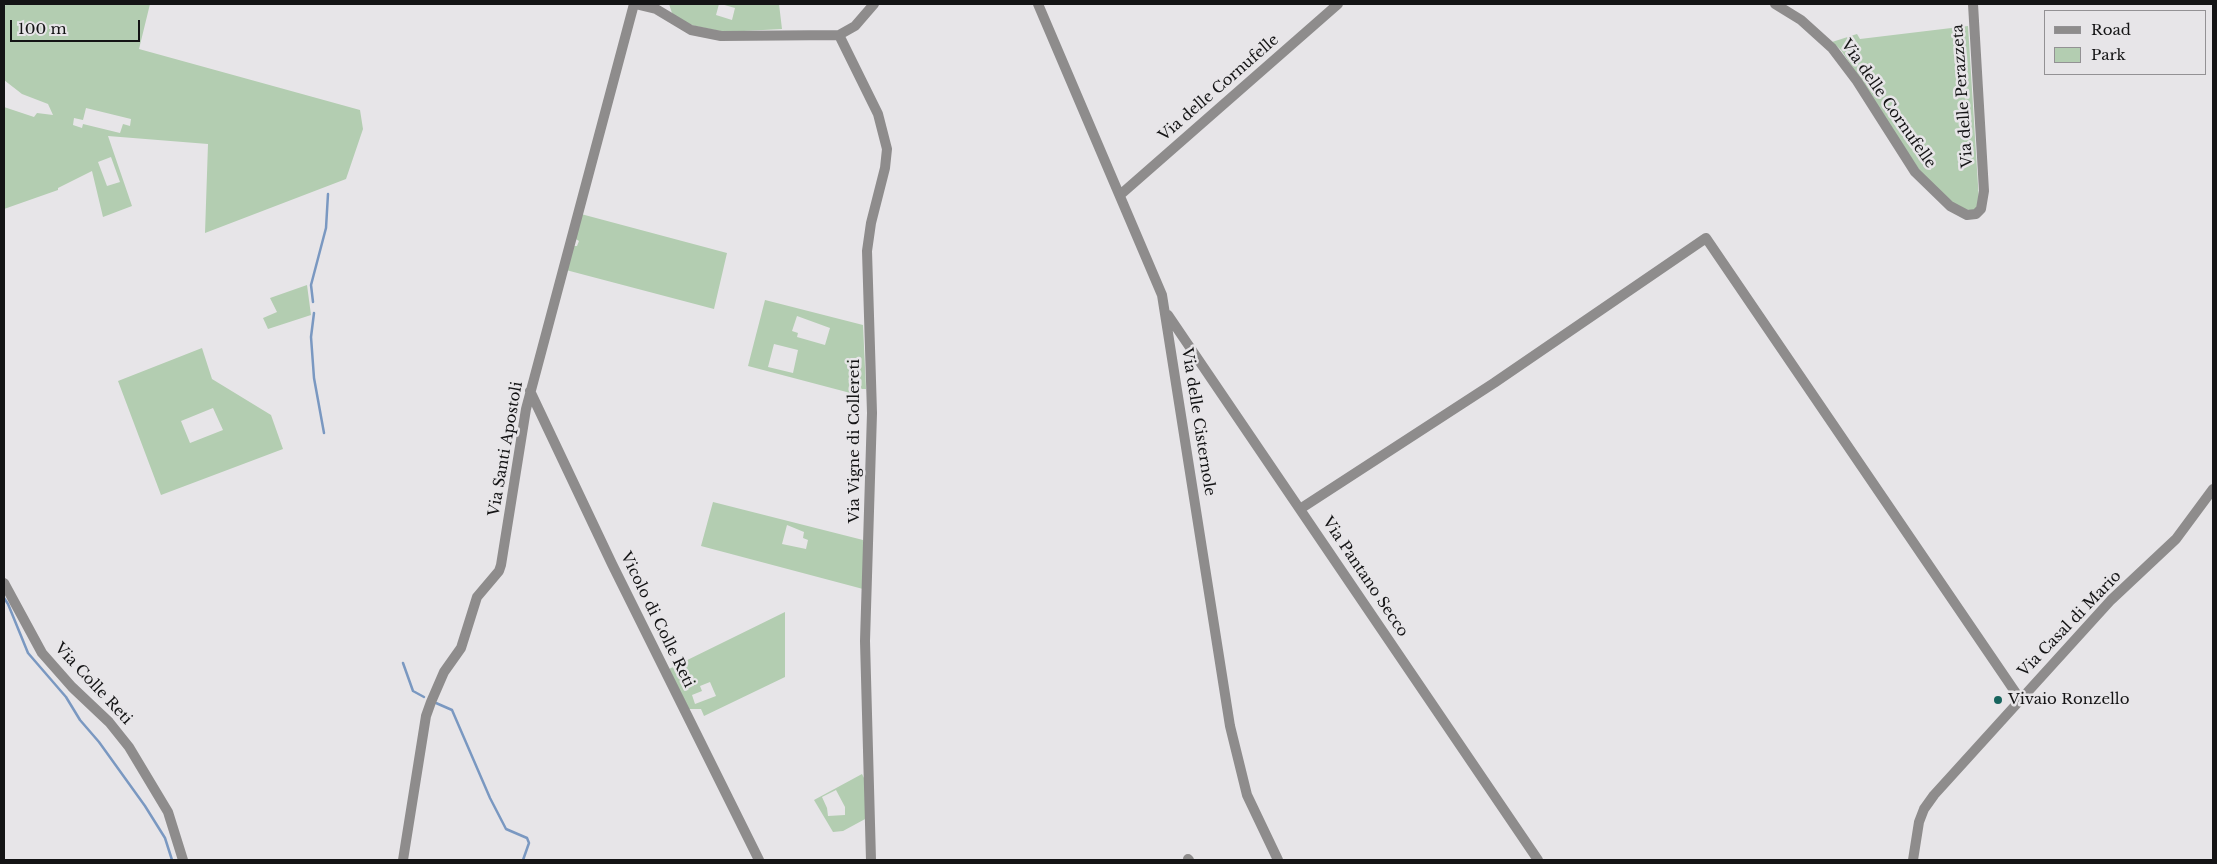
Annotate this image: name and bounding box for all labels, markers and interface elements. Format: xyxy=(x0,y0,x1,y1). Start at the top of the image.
scale bar xyxy=(12,10,142,42)
legend xyxy=(2044,10,2207,75)
text: 100 m xyxy=(18,19,67,38)
text: Road xyxy=(2091,20,2131,39)
street label: Via delle Perazzeta xyxy=(1949,24,1977,168)
street label: Via delle Cornufelle xyxy=(1155,31,1283,145)
street label: Via delle Cornufelle xyxy=(1837,36,1939,172)
text: Park xyxy=(2091,45,2126,64)
street label: Via delle Cisternole xyxy=(1177,347,1219,497)
street label: Via Vigne di Collereti xyxy=(846,359,864,523)
street label: Via Santi Apostoli xyxy=(485,380,527,518)
street label: Via Pantano Secco xyxy=(1318,514,1412,640)
street label: Vicolo di Colle Reti xyxy=(616,549,698,691)
street label: Via Casal di Mario xyxy=(2015,567,2125,681)
street label: Via Colle Reti xyxy=(51,639,135,729)
place label: Vivaio Ronzello xyxy=(2008,691,2130,709)
marker: Vivaio Ronzello xyxy=(1992,694,2004,706)

